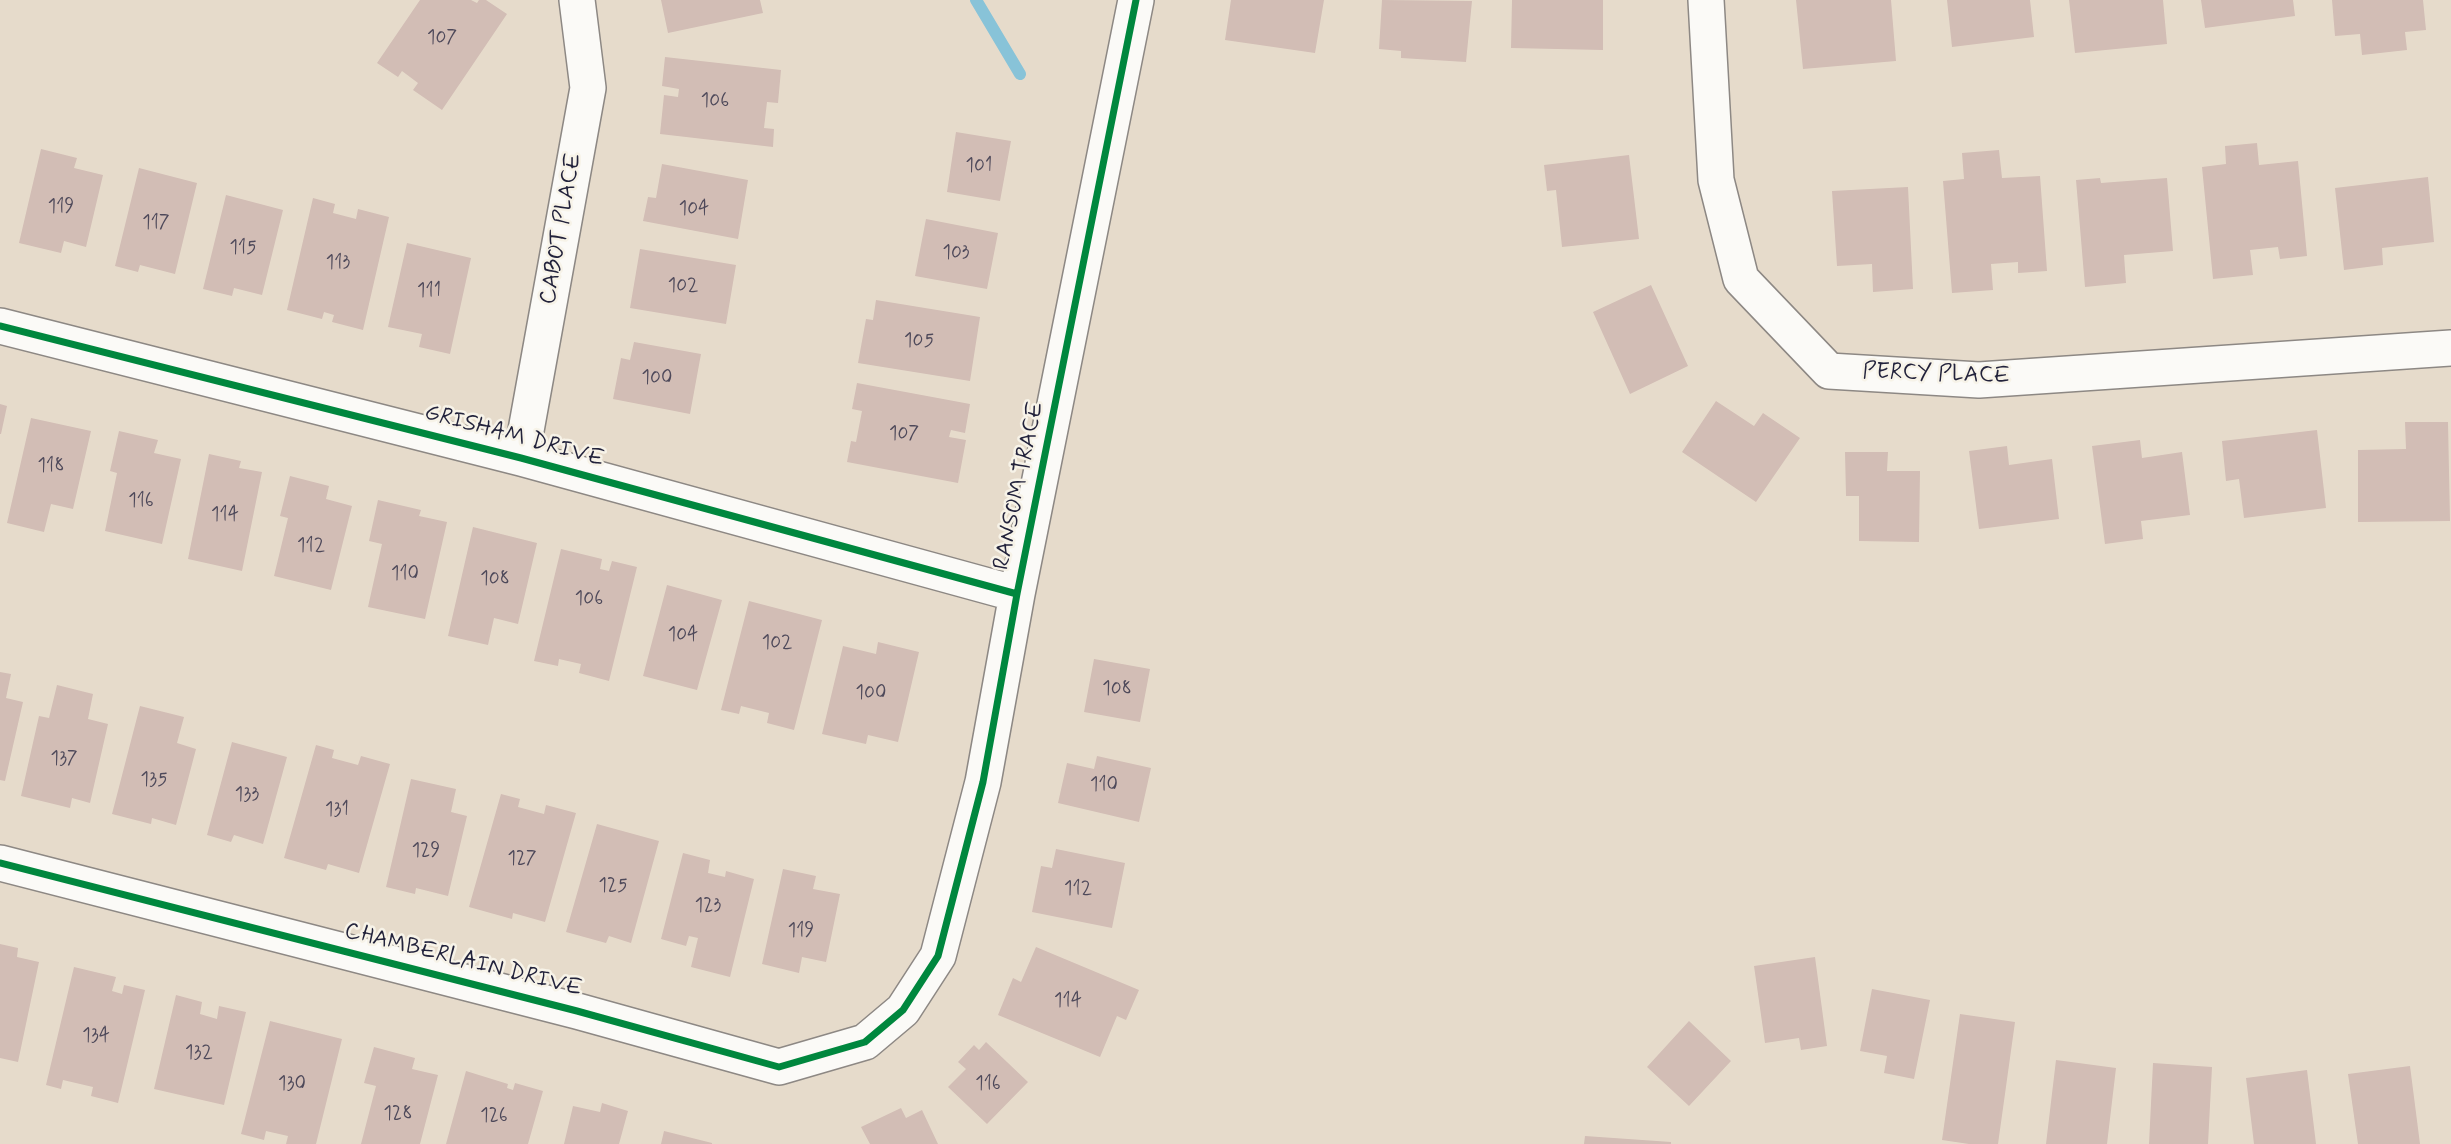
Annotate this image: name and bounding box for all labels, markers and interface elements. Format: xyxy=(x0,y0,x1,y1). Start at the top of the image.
house number: 107 xyxy=(427,28,457,50)
house number: 106 xyxy=(701,91,729,113)
street label: CABOT PLACE xyxy=(535,151,589,307)
house number: 101 xyxy=(966,156,992,178)
house number: 119 xyxy=(48,197,74,219)
house number: 104 xyxy=(679,199,709,221)
house number: 117 xyxy=(142,213,170,235)
house number: 115 xyxy=(229,238,257,260)
house number: 103 xyxy=(942,243,970,265)
house number: 113 xyxy=(326,253,350,275)
house number: 102 xyxy=(668,276,698,298)
house number: 111 xyxy=(417,281,441,303)
house number: 105 xyxy=(904,331,934,353)
street label: PERCY PLACE xyxy=(1862,359,2010,391)
house number: 100 xyxy=(642,368,672,390)
street label: RANSOM TRACE xyxy=(989,399,1051,573)
street label: GRISHAM DRIVE xyxy=(421,400,607,474)
house number: 107 xyxy=(889,424,919,446)
house number: 118 xyxy=(38,456,64,478)
house number: 116 xyxy=(128,491,154,513)
house number: 114 xyxy=(211,505,239,527)
house number: 112 xyxy=(297,536,325,558)
house number: 110 xyxy=(391,564,419,586)
house number: 108 xyxy=(480,569,510,591)
house number: 106 xyxy=(575,589,603,611)
house number: 104 xyxy=(668,625,698,647)
house number: 102 xyxy=(762,633,792,655)
house number: 108 xyxy=(1102,679,1132,701)
house number: 100 xyxy=(856,683,886,705)
house number: 137 xyxy=(50,749,78,771)
house number: 135 xyxy=(140,770,168,792)
house number: 110 xyxy=(1090,775,1118,797)
house number: 133 xyxy=(235,785,259,807)
house number: 131 xyxy=(325,800,349,822)
house number: 129 xyxy=(412,841,440,863)
house number: 127 xyxy=(507,849,537,871)
house number: 125 xyxy=(598,876,628,898)
house number: 112 xyxy=(1064,879,1092,901)
house number: 123 xyxy=(695,896,721,918)
street label: CHAMBERLAIN DRIVE xyxy=(341,918,585,1004)
house number: 119 xyxy=(788,921,814,943)
house number: 114 xyxy=(1054,991,1082,1013)
house number: 134 xyxy=(82,1026,110,1048)
house number: 132 xyxy=(185,1043,213,1065)
house number: 130 xyxy=(278,1074,306,1096)
house number: 116 xyxy=(975,1074,1001,1096)
house number: 128 xyxy=(384,1104,412,1126)
house number: 126 xyxy=(480,1106,508,1128)

